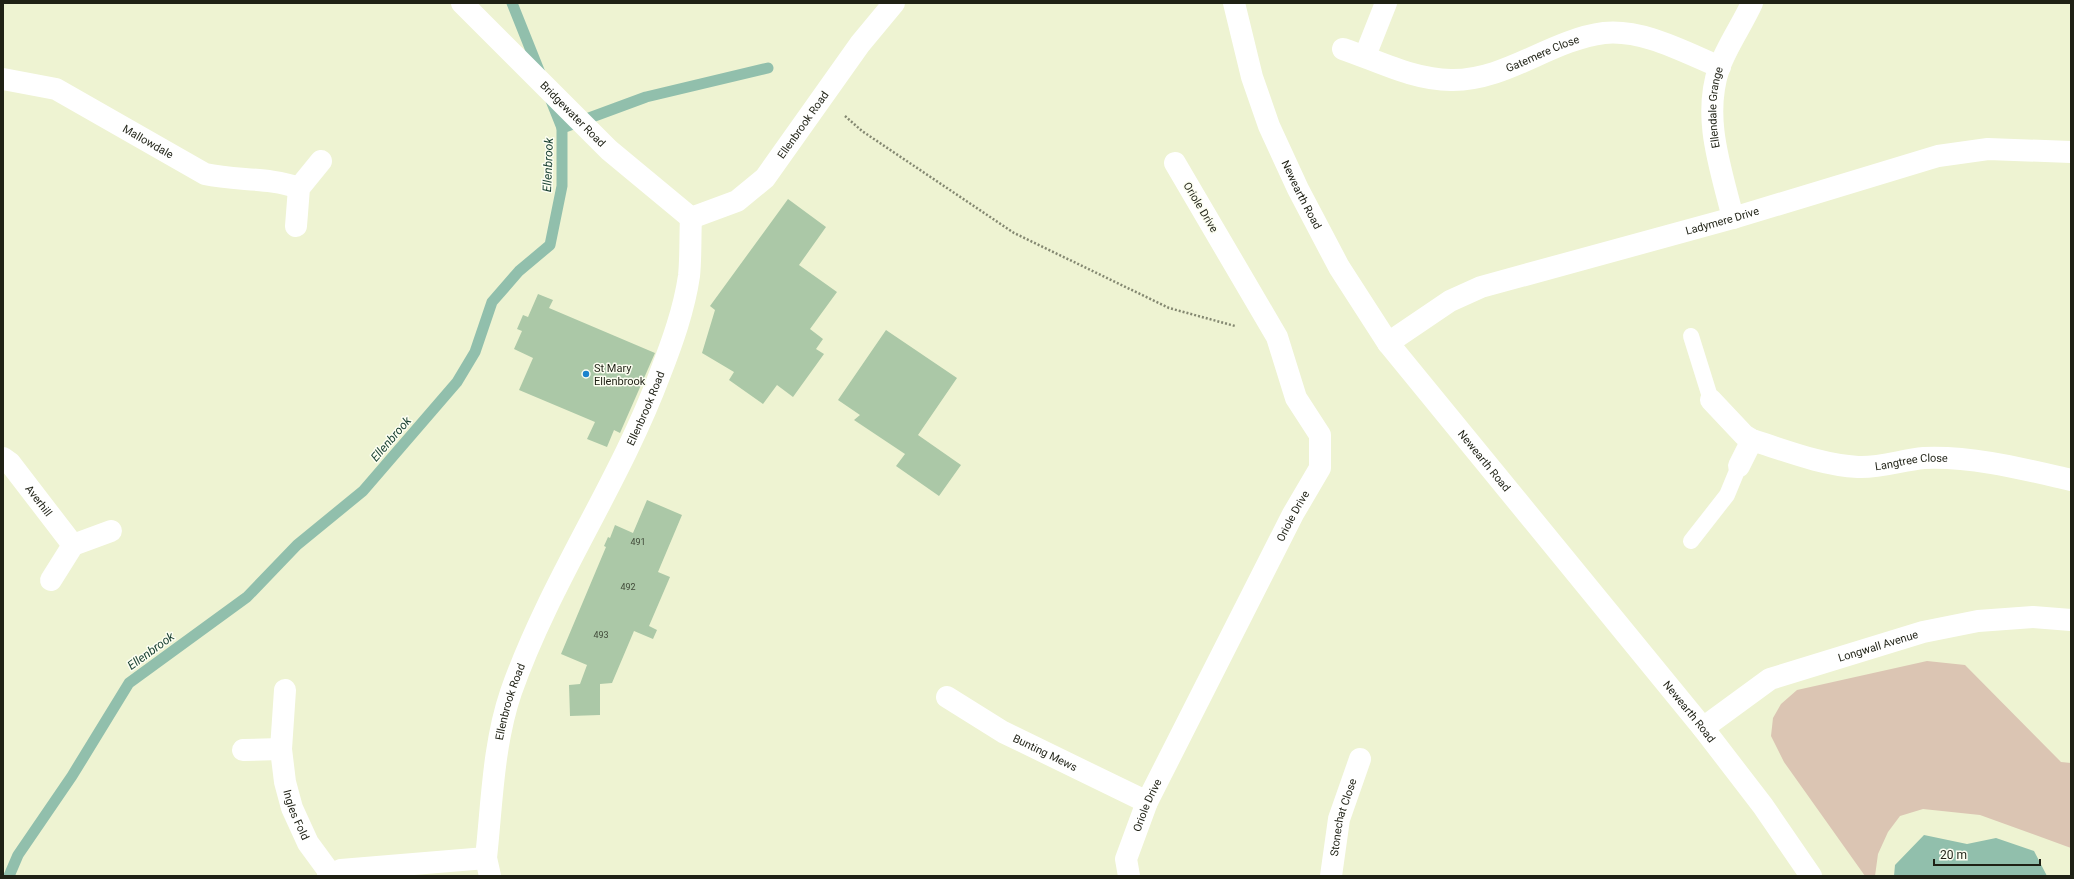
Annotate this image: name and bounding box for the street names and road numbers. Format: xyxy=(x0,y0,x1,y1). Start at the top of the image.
street label: Gatemere Close xyxy=(1504,33,1581,75)
street label: Ellendale Grange xyxy=(1706,65,1726,149)
street label: Bridgewater Road xyxy=(537,79,608,150)
street label: Ellenbrook Road xyxy=(775,89,831,161)
street label: Mallowdale xyxy=(120,122,176,162)
street label: Newearth Road xyxy=(1279,158,1324,232)
street label: Oriole Drive xyxy=(1181,180,1221,235)
street label: Ladymere Drive xyxy=(1684,204,1761,238)
street label: Ellenbrook Road xyxy=(624,369,667,448)
street label: Newearth Road xyxy=(1455,428,1513,494)
street label: Langtree Close xyxy=(1874,452,1948,473)
street label: Averhill xyxy=(22,483,55,519)
street label: Oriole Drive xyxy=(1274,488,1312,544)
street label: Longwall Avenue xyxy=(1837,628,1920,665)
street label: Ellenbrook Road xyxy=(493,662,528,741)
street label: Newearth Road xyxy=(1660,678,1718,745)
street label: Bunting Mews xyxy=(1011,732,1079,774)
street label: Oriole Drive xyxy=(1131,777,1165,834)
street label: Stonechat Close xyxy=(1328,777,1360,857)
street label: Ingles Fold xyxy=(280,788,312,842)

